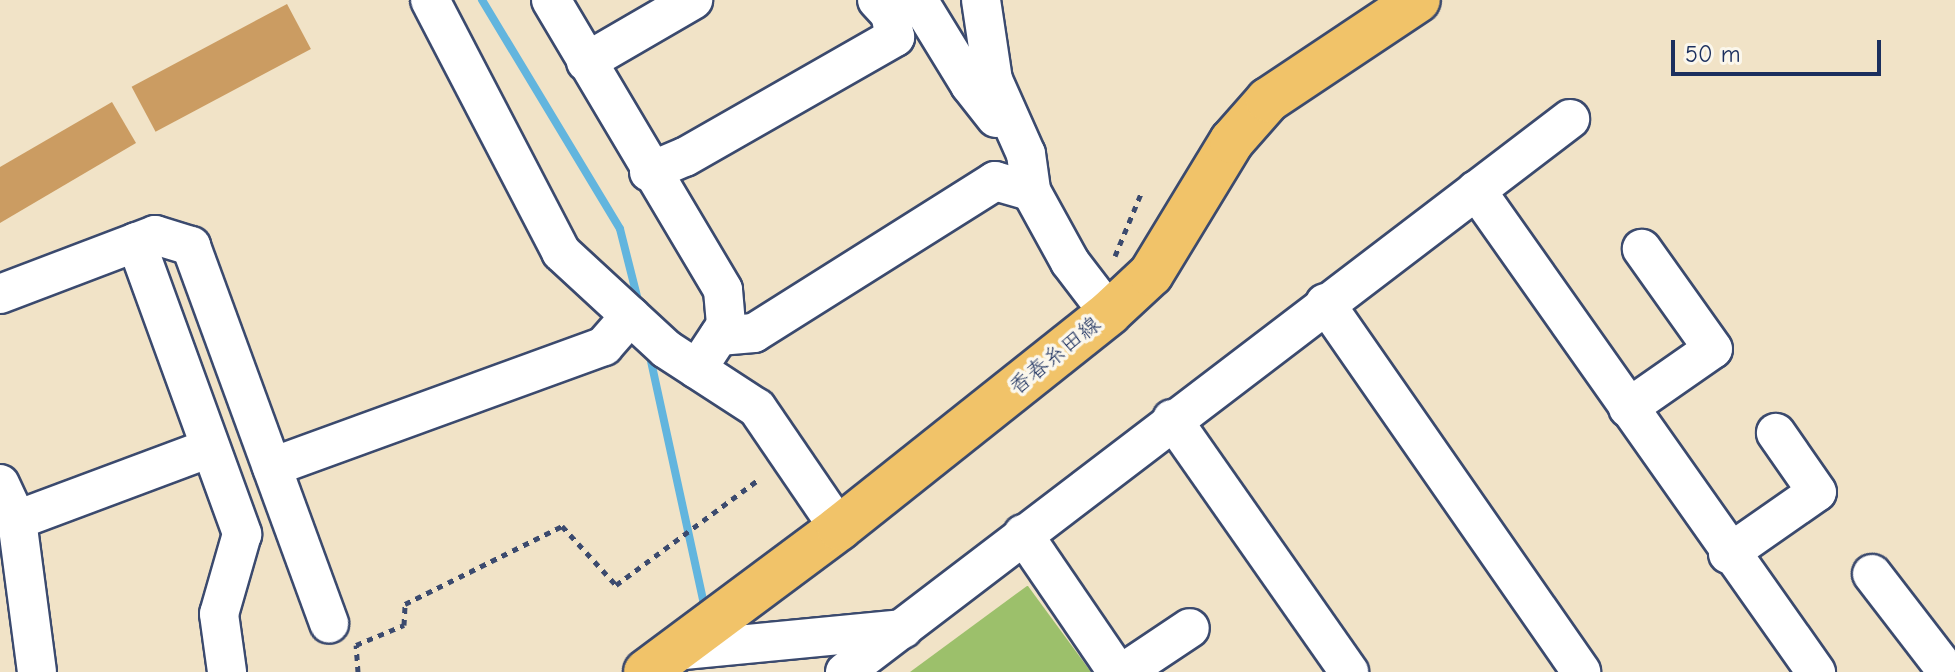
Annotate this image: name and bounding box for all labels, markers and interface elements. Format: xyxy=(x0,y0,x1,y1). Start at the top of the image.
scale bar xyxy=(1675,24,1885,74)
text: 50 m xyxy=(1685,40,1741,68)
street label: 香春糸田線 xyxy=(1004,311,1106,401)

